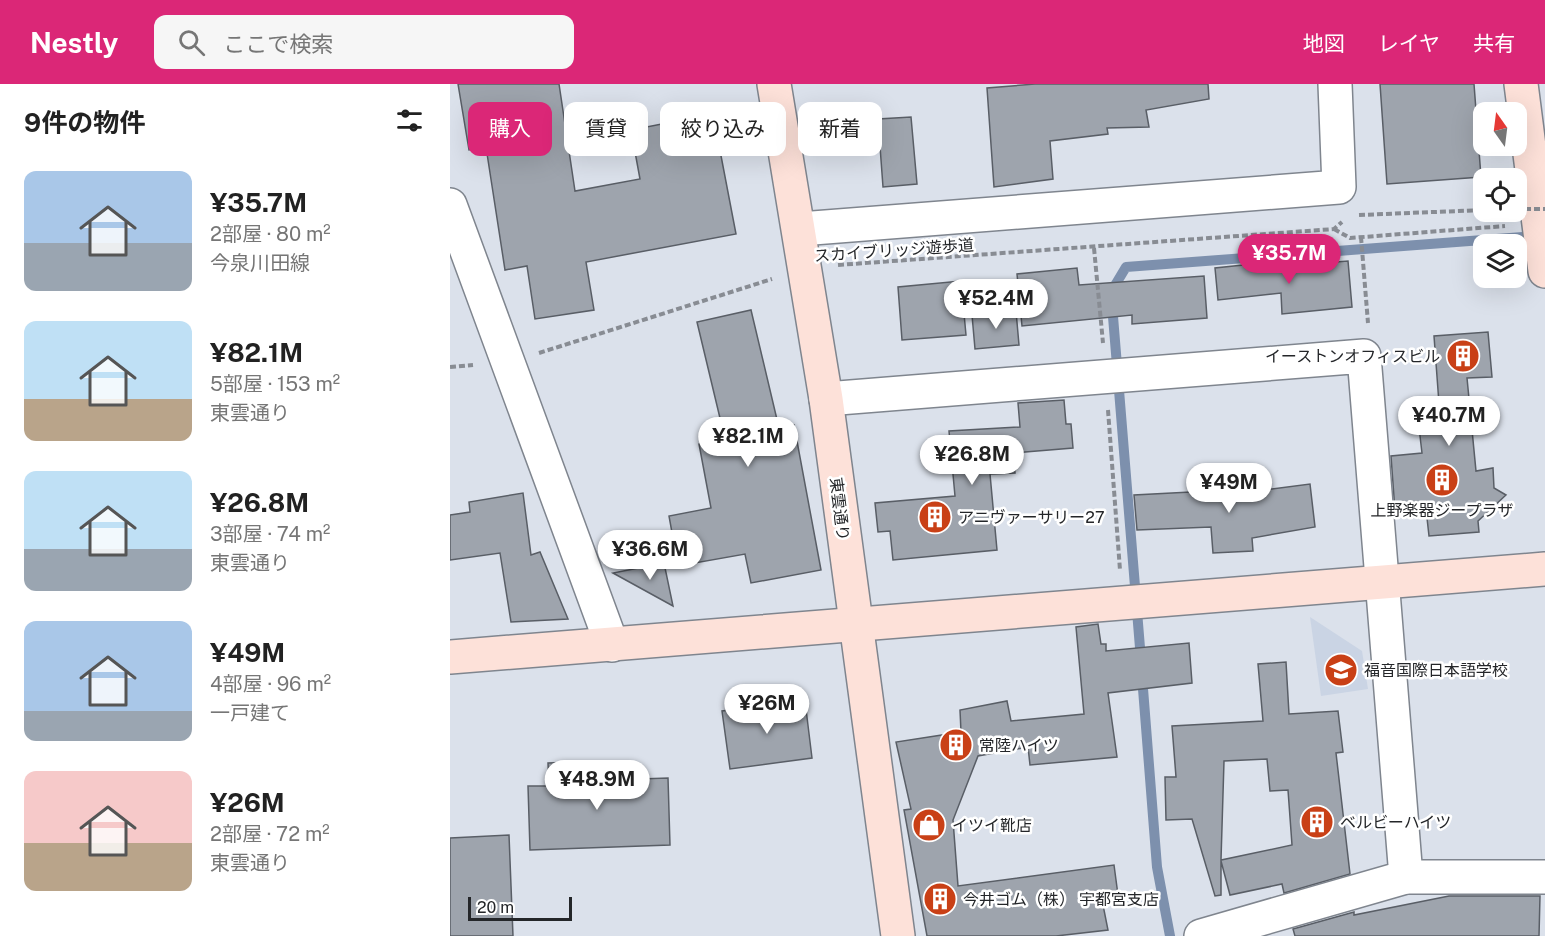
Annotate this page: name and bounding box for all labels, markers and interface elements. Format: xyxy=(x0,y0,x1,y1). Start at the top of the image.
search box xyxy=(154,15,574,69)
text: Nestly xyxy=(30,26,118,59)
icon: search xyxy=(175,26,208,59)
text: ここで検索 xyxy=(223,31,333,57)
text: 地図 xyxy=(1303,31,1345,56)
text: レイヤ xyxy=(1378,31,1440,56)
text: 共有 xyxy=(1473,31,1515,56)
chip: 購入 xyxy=(468,102,552,156)
chip: 賃貸 xyxy=(564,102,648,156)
chip: 絞り込み xyxy=(660,102,786,156)
chip: 新着 xyxy=(798,102,882,156)
north arrow xyxy=(1473,102,1527,156)
map controls xyxy=(1473,102,1527,288)
icon: filters xyxy=(393,104,426,137)
text: 9件の物件 xyxy=(24,107,145,138)
button: locate xyxy=(1473,168,1527,222)
text: ¥35.7M xyxy=(210,187,307,218)
icon: home xyxy=(72,195,144,267)
text: 2部屋 · 80 m² xyxy=(210,222,331,246)
pin: ¥35.7M xyxy=(1240,234,1338,285)
button: layers xyxy=(1473,234,1527,288)
street label: スカイブリッジ遊歩道 xyxy=(814,235,975,266)
text: ¥35.7M xyxy=(1252,241,1326,265)
text: 今泉川田線 xyxy=(210,251,310,275)
pin: ¥52.4M xyxy=(947,279,1045,330)
text: ¥52.4M xyxy=(958,286,1034,310)
text: ¥82.1M xyxy=(210,337,303,368)
building icon: イーストンオフィスビル xyxy=(1445,338,1481,374)
icon: home xyxy=(72,345,144,417)
place label: イーストンオフィスビル xyxy=(1265,347,1440,366)
text: 5部屋 · 153 m² xyxy=(210,372,340,396)
pin: ¥40.7M xyxy=(1400,396,1498,447)
text: 東雲通り xyxy=(210,401,290,425)
text: ¥40.7M xyxy=(1412,403,1486,427)
pin: ¥82.1M xyxy=(699,417,797,468)
text: ¥82.1M xyxy=(712,424,784,448)
pin: ¥26.8M xyxy=(923,435,1021,486)
text: ¥26.8M xyxy=(934,442,1010,466)
building icon: 上野楽器ジープラザ xyxy=(1424,462,1460,498)
pin: ¥49M xyxy=(1193,463,1265,514)
text: ¥49M xyxy=(1200,470,1258,494)
street label: 東雲通り xyxy=(826,476,853,542)
text: ¥26.8M xyxy=(210,487,309,518)
icon: home xyxy=(72,495,144,567)
building icon: アニヴァーサリー27 xyxy=(917,499,953,535)
place label: 上野楽器ジープラザ xyxy=(1370,501,1514,520)
place label: アニヴァーサリー27 xyxy=(958,508,1105,527)
text: 3部屋 · 74 m² xyxy=(210,522,330,546)
pin: ¥36.6M xyxy=(601,530,699,581)
text: ¥36.6M xyxy=(612,537,688,561)
text: 東雲通り xyxy=(210,551,290,575)
text: ¥49M xyxy=(210,637,285,668)
icon: home xyxy=(72,645,144,717)
school or university icon: 福音国際日本語学校 xyxy=(1323,652,1359,688)
place label: 福音国際日本語学校 xyxy=(1364,661,1508,680)
text: 4部屋 · 96 m² xyxy=(210,672,331,696)
pin: ¥26M xyxy=(731,684,803,735)
text: ¥26M xyxy=(738,691,796,715)
text: 一戸建て xyxy=(210,701,290,725)
building icon: 常陸ハイツ xyxy=(938,727,974,763)
place label: 常陸ハイツ xyxy=(979,736,1059,755)
pin: ¥48.9M xyxy=(548,760,646,811)
text: ¥48.9M xyxy=(559,767,635,791)
text: ¥26M xyxy=(210,787,285,818)
icon: home xyxy=(72,795,144,867)
building icon: ベルビーハイツ xyxy=(1299,804,1335,840)
shop icon: イツイ靴店 xyxy=(911,807,947,843)
place label: ベルビーハイツ xyxy=(1340,813,1451,832)
place label: イツイ靴店 xyxy=(952,816,1032,835)
text: 2部屋 · 72 m² xyxy=(210,822,330,846)
text: 東雲通り xyxy=(210,851,290,875)
building icon: 今井ゴム（株） 宇都宮支店 xyxy=(922,881,958,917)
place label: 今井ゴム（株） 宇都宮支店 xyxy=(963,890,1159,909)
scale bar xyxy=(468,894,572,922)
text: 20 m xyxy=(477,898,514,917)

